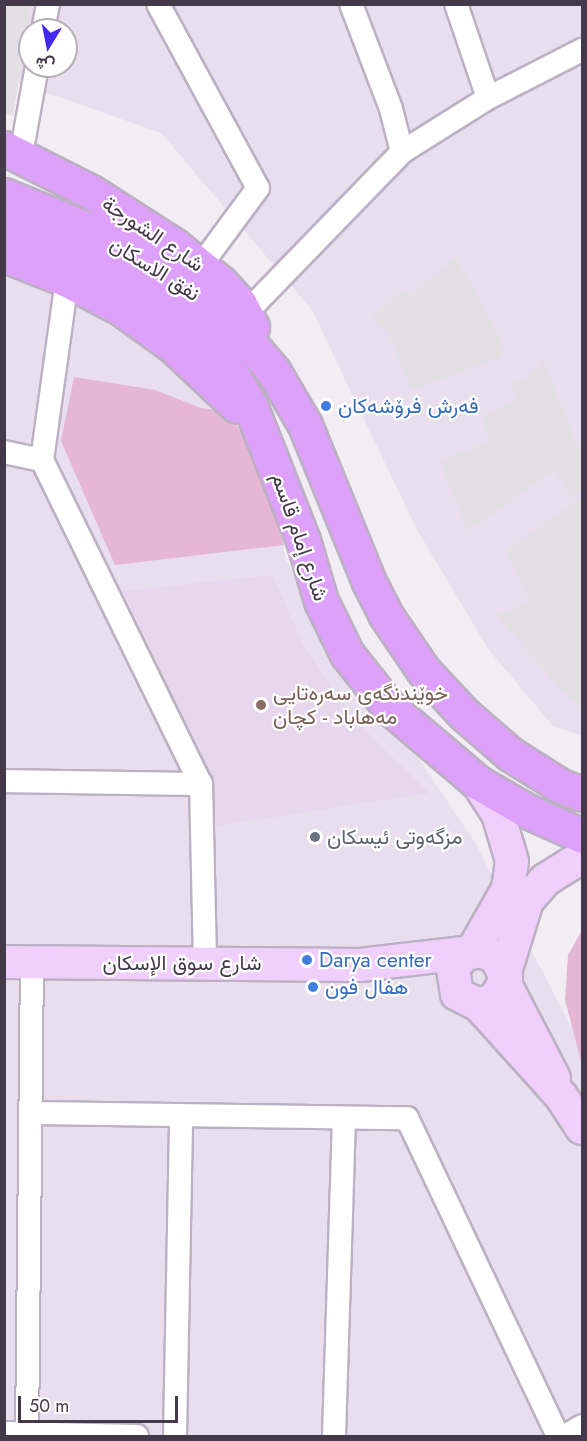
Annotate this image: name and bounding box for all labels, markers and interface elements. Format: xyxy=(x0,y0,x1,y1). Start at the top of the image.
north arrow xyxy=(18,18,78,78)
text: ش xyxy=(34,51,57,77)
street label: شارع الشورجة xyxy=(97,191,209,277)
street label: نفق الاسكان xyxy=(106,232,204,306)
place label: فەرش فرۆشەکان xyxy=(338,393,479,419)
marker: فەرش فرۆشەکان xyxy=(319,399,333,413)
street label: شارع إمام قاسم xyxy=(266,470,334,604)
place label: خوێندنگەی سەرەتایی مەهاباد - کچان xyxy=(273,680,448,730)
marker: خوێندنگەی سەرەتایی مەهاباد - کچان xyxy=(254,698,268,712)
place label: مزگەوتی ئیسکان xyxy=(327,824,462,850)
marker: مزگەوتی ئیسکان xyxy=(308,830,322,844)
place label: Darya center xyxy=(319,947,432,973)
street label: شارع سوق الإسكان xyxy=(102,950,262,976)
marker: Darya center xyxy=(300,953,314,967)
place label: هفال فون xyxy=(325,974,408,1000)
marker: هفال فون xyxy=(306,980,320,994)
scale bar xyxy=(21,1384,182,1422)
text: 50 m xyxy=(29,1393,69,1419)

